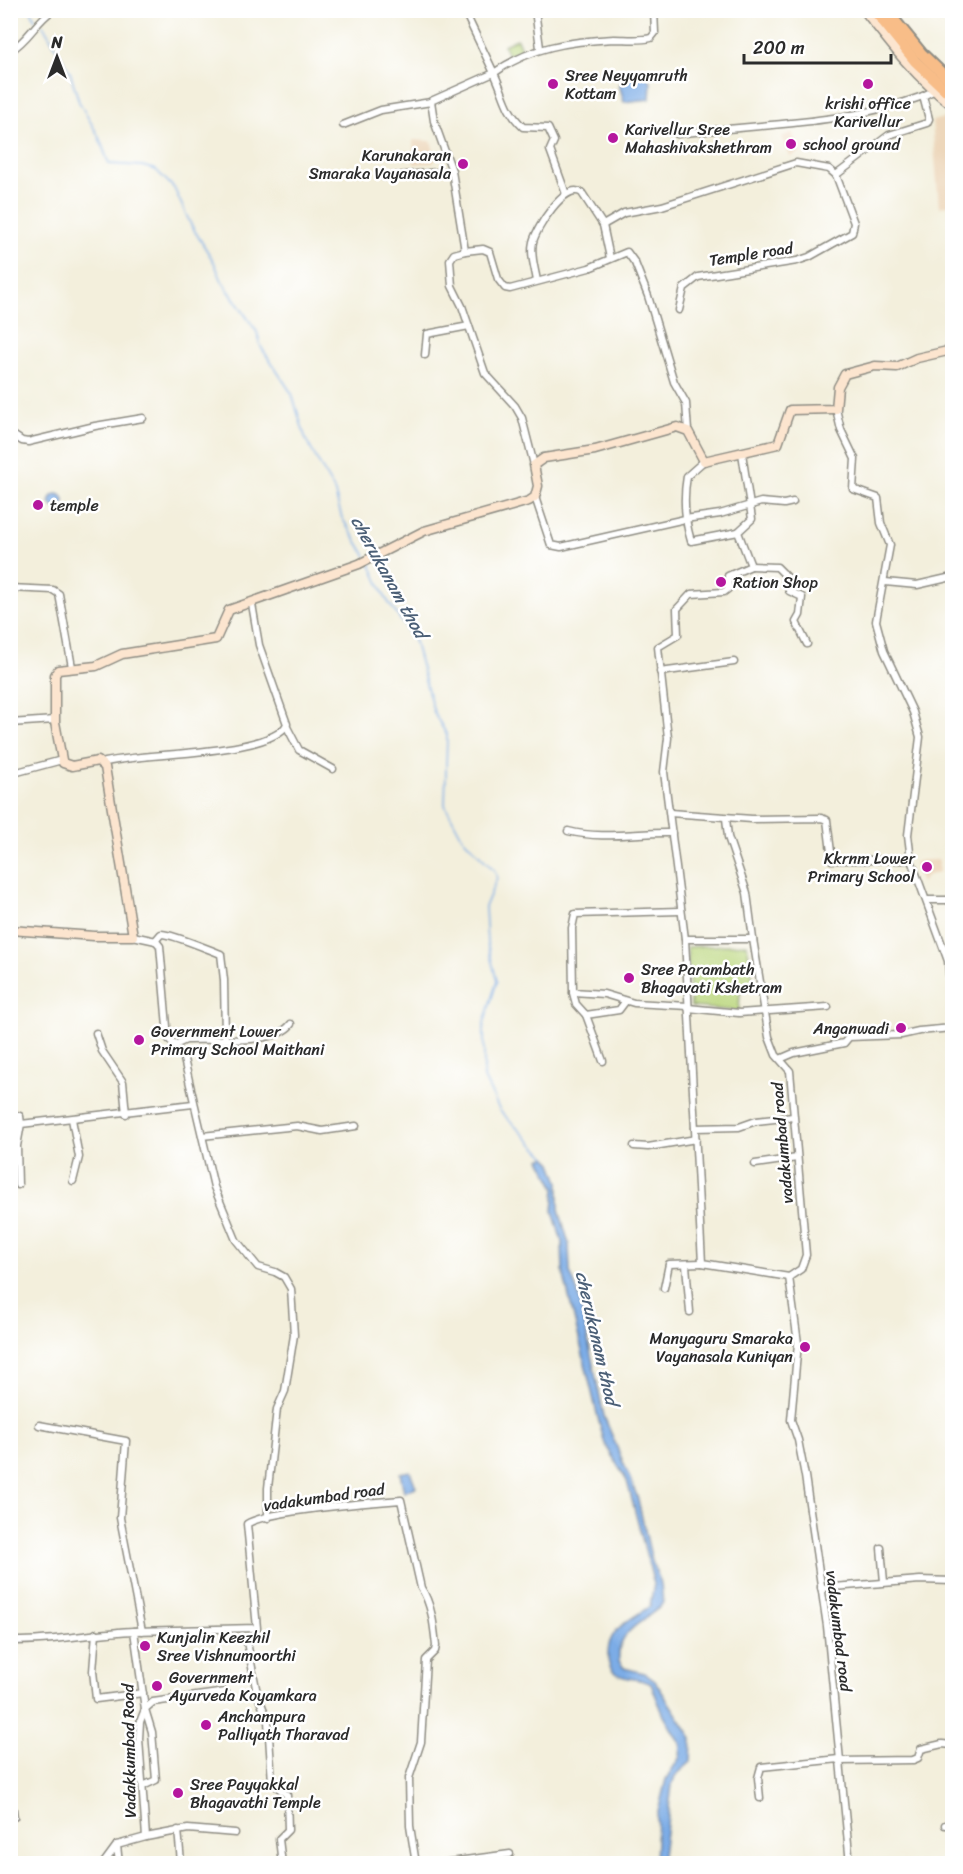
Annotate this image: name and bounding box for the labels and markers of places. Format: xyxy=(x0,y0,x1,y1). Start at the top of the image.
place label: Sree Neyyamruth Kottam xyxy=(565,61,688,108)
marker: Sree Neyyamruth Kottam xyxy=(546,77,560,91)
marker: krishi office Karivellur xyxy=(861,77,875,91)
place label: krishi office Karivellur xyxy=(825,89,911,136)
place label: Karivellur Sree Mahashivakshethram xyxy=(625,115,772,162)
place label: school ground xyxy=(802,130,901,159)
marker: Karivellur Sree Mahashivakshethram xyxy=(606,131,620,145)
marker: school ground xyxy=(784,137,798,151)
place label: Karunakaran Smaraka Vayanasala xyxy=(309,141,452,188)
marker: Karunakaran Smaraka Vayanasala xyxy=(456,157,470,171)
place label: temple xyxy=(50,491,99,520)
marker: temple xyxy=(31,498,45,512)
place label: Ration Shop xyxy=(733,568,818,597)
marker: Ration Shop xyxy=(714,575,728,589)
place label: Kkrnm Lower Primary School xyxy=(808,844,916,891)
marker: Kkrnm Lower Primary School xyxy=(920,860,934,874)
place label: Sree Parambath Bhagavati Kshetram xyxy=(641,955,782,1002)
marker: Sree Parambath Bhagavati Kshetram xyxy=(622,971,636,985)
place label: Anganwadi xyxy=(812,1014,890,1043)
place label: Government Lower Primary School Maithani xyxy=(151,1017,325,1064)
marker: Anganwadi xyxy=(894,1021,908,1035)
marker: Government Lower Primary School Maithani xyxy=(132,1033,146,1047)
place label: Manyaguru Smaraka Vayanasala Kuniyan xyxy=(650,1324,793,1371)
marker: Manyaguru Smaraka Vayanasala Kuniyan xyxy=(798,1340,812,1354)
place label: Kunjalin Keezhil Sree Vishnumoorthi xyxy=(157,1623,296,1670)
marker: Kunjalin Keezhil Sree Vishnumoorthi xyxy=(138,1639,152,1653)
place label: Government Ayurveda Koyamkara xyxy=(168,1663,317,1710)
marker: Government Ayurveda Koyamkara xyxy=(150,1679,164,1693)
place label: Anchampura Palliyath Tharavad xyxy=(217,1702,350,1749)
marker: Anchampura Palliyath Tharavad xyxy=(199,1718,213,1732)
place label: Sree Payyakkal Bhagavathi Temple xyxy=(190,1770,321,1817)
marker: Sree Payyakkal Bhagavathi Temple xyxy=(171,1786,185,1800)

